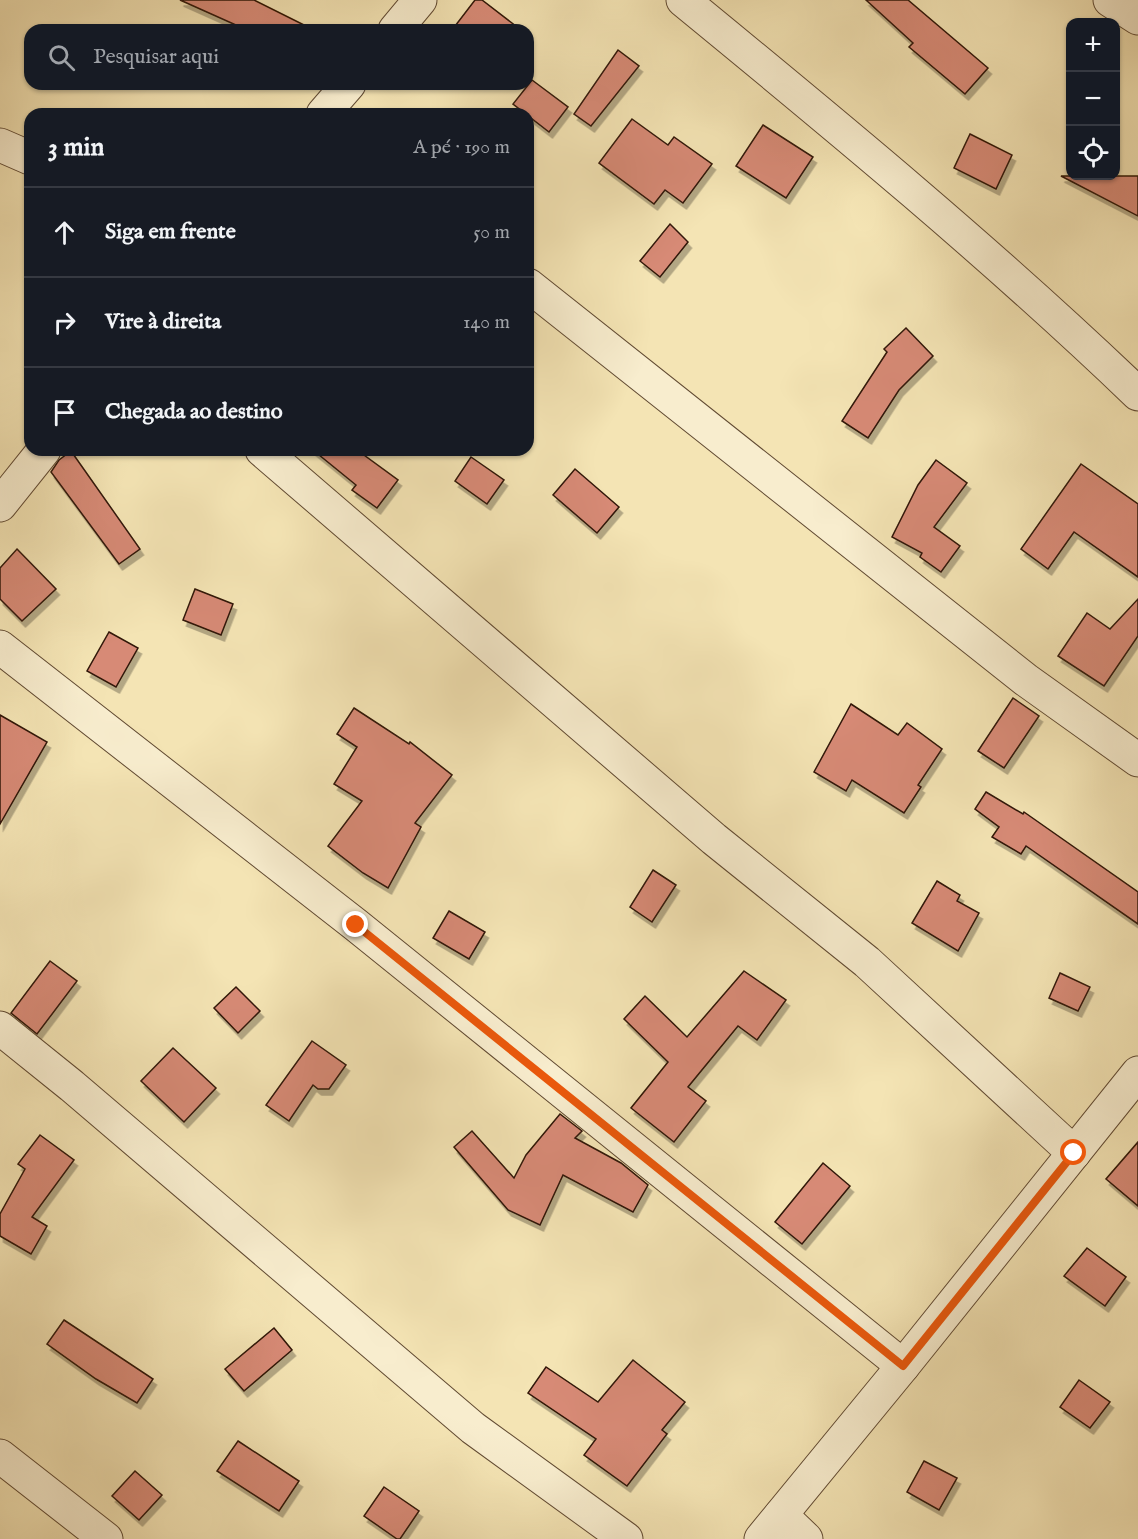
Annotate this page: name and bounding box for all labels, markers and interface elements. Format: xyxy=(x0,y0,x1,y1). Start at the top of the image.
map controls xyxy=(1066,18,1120,180)
button: + xyxy=(1066,18,1120,72)
search box xyxy=(24,24,534,90)
icon: search xyxy=(45,41,78,74)
text: Pesquisar aqui xyxy=(93,43,219,71)
button: − xyxy=(1066,72,1120,126)
button: locate xyxy=(1066,126,1120,180)
text: 3 min xyxy=(48,131,104,164)
text: A pé · 190 m xyxy=(413,135,510,160)
icon: ahead xyxy=(48,216,81,249)
text: Siga em frente xyxy=(105,218,236,246)
text: 50 m xyxy=(473,220,510,245)
icon: right xyxy=(48,306,81,339)
text: Vire à direita xyxy=(105,308,221,336)
text: 140 m xyxy=(463,310,510,335)
icon: arrive xyxy=(48,396,81,429)
text: Chegada ao destino xyxy=(105,398,283,426)
route end xyxy=(342,911,368,937)
route start xyxy=(1060,1139,1086,1165)

